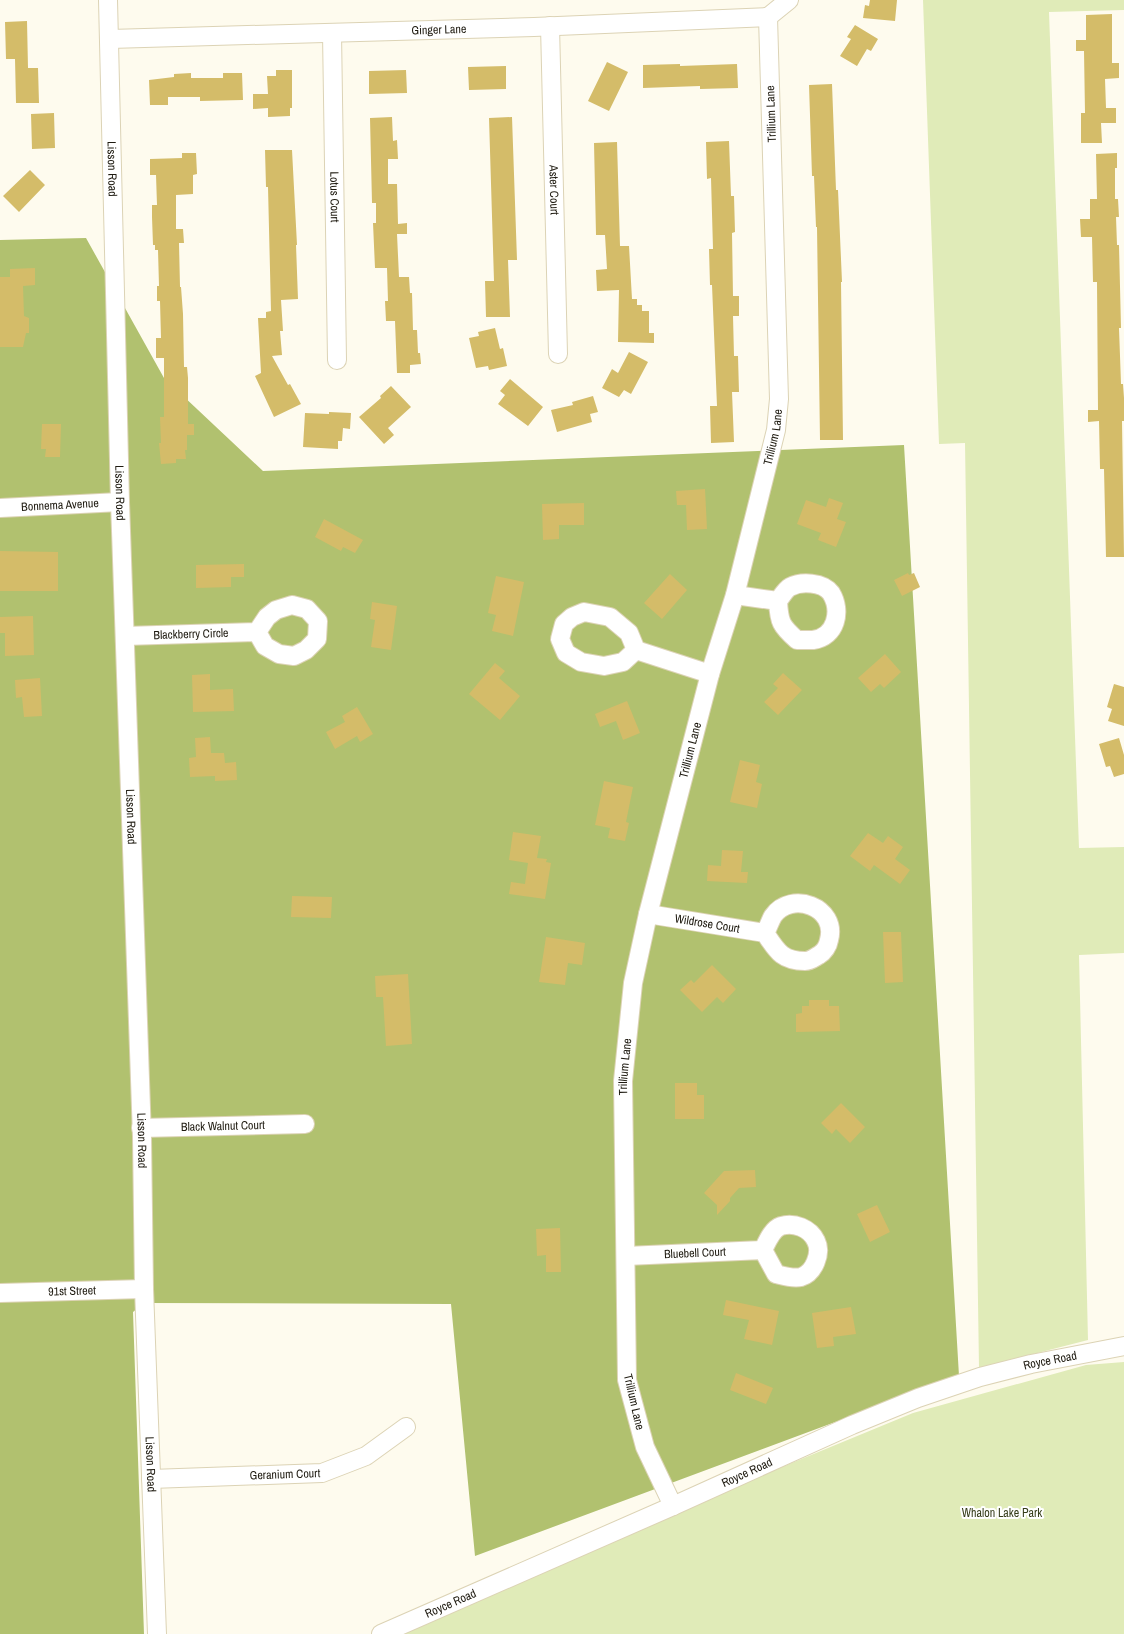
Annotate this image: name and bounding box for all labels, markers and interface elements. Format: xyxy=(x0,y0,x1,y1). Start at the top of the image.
street label: Ginger Lane xyxy=(411,21,466,38)
street label: Trillium Lane xyxy=(762,85,780,143)
street label: Lisson Road xyxy=(103,141,121,197)
street label: Aster Court xyxy=(545,164,563,215)
street label: Lotus Court xyxy=(326,171,343,223)
street label: Trillium Lane xyxy=(760,408,786,467)
street label: Lisson Road xyxy=(111,465,129,521)
street label: Bonnema Avenue xyxy=(21,495,99,515)
street label: Blackberry Circle xyxy=(153,625,229,643)
street label: Trillium Lane xyxy=(675,721,705,780)
street label: Lisson Road xyxy=(122,789,140,845)
street label: Wildrose Court xyxy=(673,910,741,937)
street label: Trillium Lane xyxy=(615,1038,635,1095)
street label: Lisson Road xyxy=(133,1113,150,1168)
street label: Black Walnut Court xyxy=(181,1117,265,1135)
street label: Bluebell Court xyxy=(664,1244,726,1262)
street label: 91st Street xyxy=(48,1282,96,1300)
street label: Royce Road xyxy=(1021,1347,1078,1374)
street label: Trillium Lane xyxy=(620,1372,648,1432)
street label: Lisson Road xyxy=(142,1436,160,1492)
street label: Royce Road xyxy=(719,1454,775,1491)
street label: Geranium Court xyxy=(249,1465,321,1484)
park label: Whalon Lake Park xyxy=(962,1505,1042,1521)
street label: Royce Road xyxy=(423,1585,479,1622)

